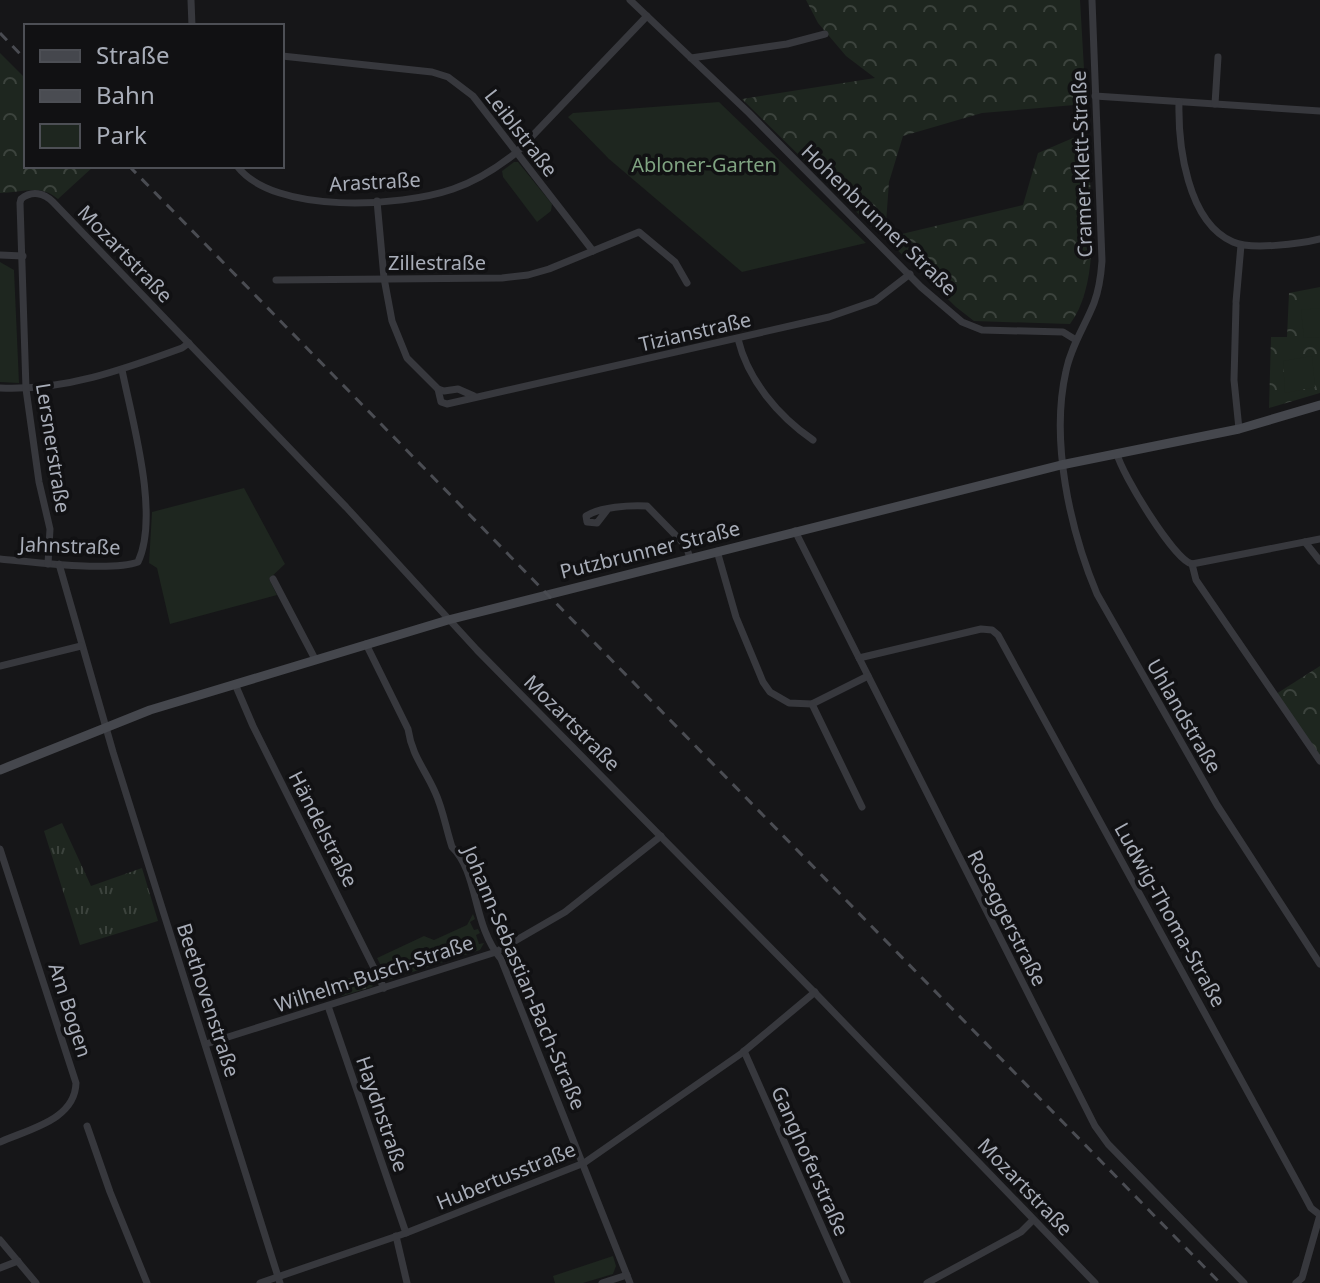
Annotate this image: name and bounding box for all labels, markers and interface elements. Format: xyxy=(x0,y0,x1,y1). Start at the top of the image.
legend xyxy=(24,24,284,168)
text: Straße xyxy=(96,38,169,71)
street label: Cramer-Klett-Straße xyxy=(1065,70,1098,258)
text: Bahn xyxy=(96,78,155,111)
street label: Leiblstraße xyxy=(479,83,564,182)
text: Park xyxy=(96,118,147,151)
street label: Hohenbrunner Straße xyxy=(796,138,963,301)
park label: Abloner-Garten xyxy=(631,151,777,178)
street label: Arastraße xyxy=(329,166,421,197)
street label: Mozartstraße xyxy=(72,199,179,308)
street label: Zillestraße xyxy=(388,249,486,276)
street label: Tizianstraße xyxy=(636,306,754,358)
street label: Lersnerstraße xyxy=(30,381,77,515)
street label: Putzbrunner Straße xyxy=(557,514,743,585)
street label: Jahnstraße xyxy=(17,530,121,561)
street label: Uhlandstraße xyxy=(1141,654,1228,778)
street label: Mozartstraße xyxy=(518,669,626,777)
street label: Händelstraße xyxy=(283,766,364,891)
street label: Ludwig-Thoma-Straße xyxy=(1108,818,1232,1012)
street label: Johann-Sebastian-Bach-Straße xyxy=(456,840,592,1114)
street label: Roseggerstraße xyxy=(962,845,1053,990)
street label: Beethovenstraße xyxy=(171,919,246,1080)
street label: Wilhelm-Busch-Straße xyxy=(271,929,477,1018)
street label: Am Bogen xyxy=(43,959,98,1060)
street label: Haydnstraße xyxy=(350,1052,415,1175)
street label: Ganghoferstraße xyxy=(765,1082,856,1240)
street label: Mozartstraße xyxy=(972,1132,1079,1241)
street label: Hubertusstraße xyxy=(432,1135,579,1216)

